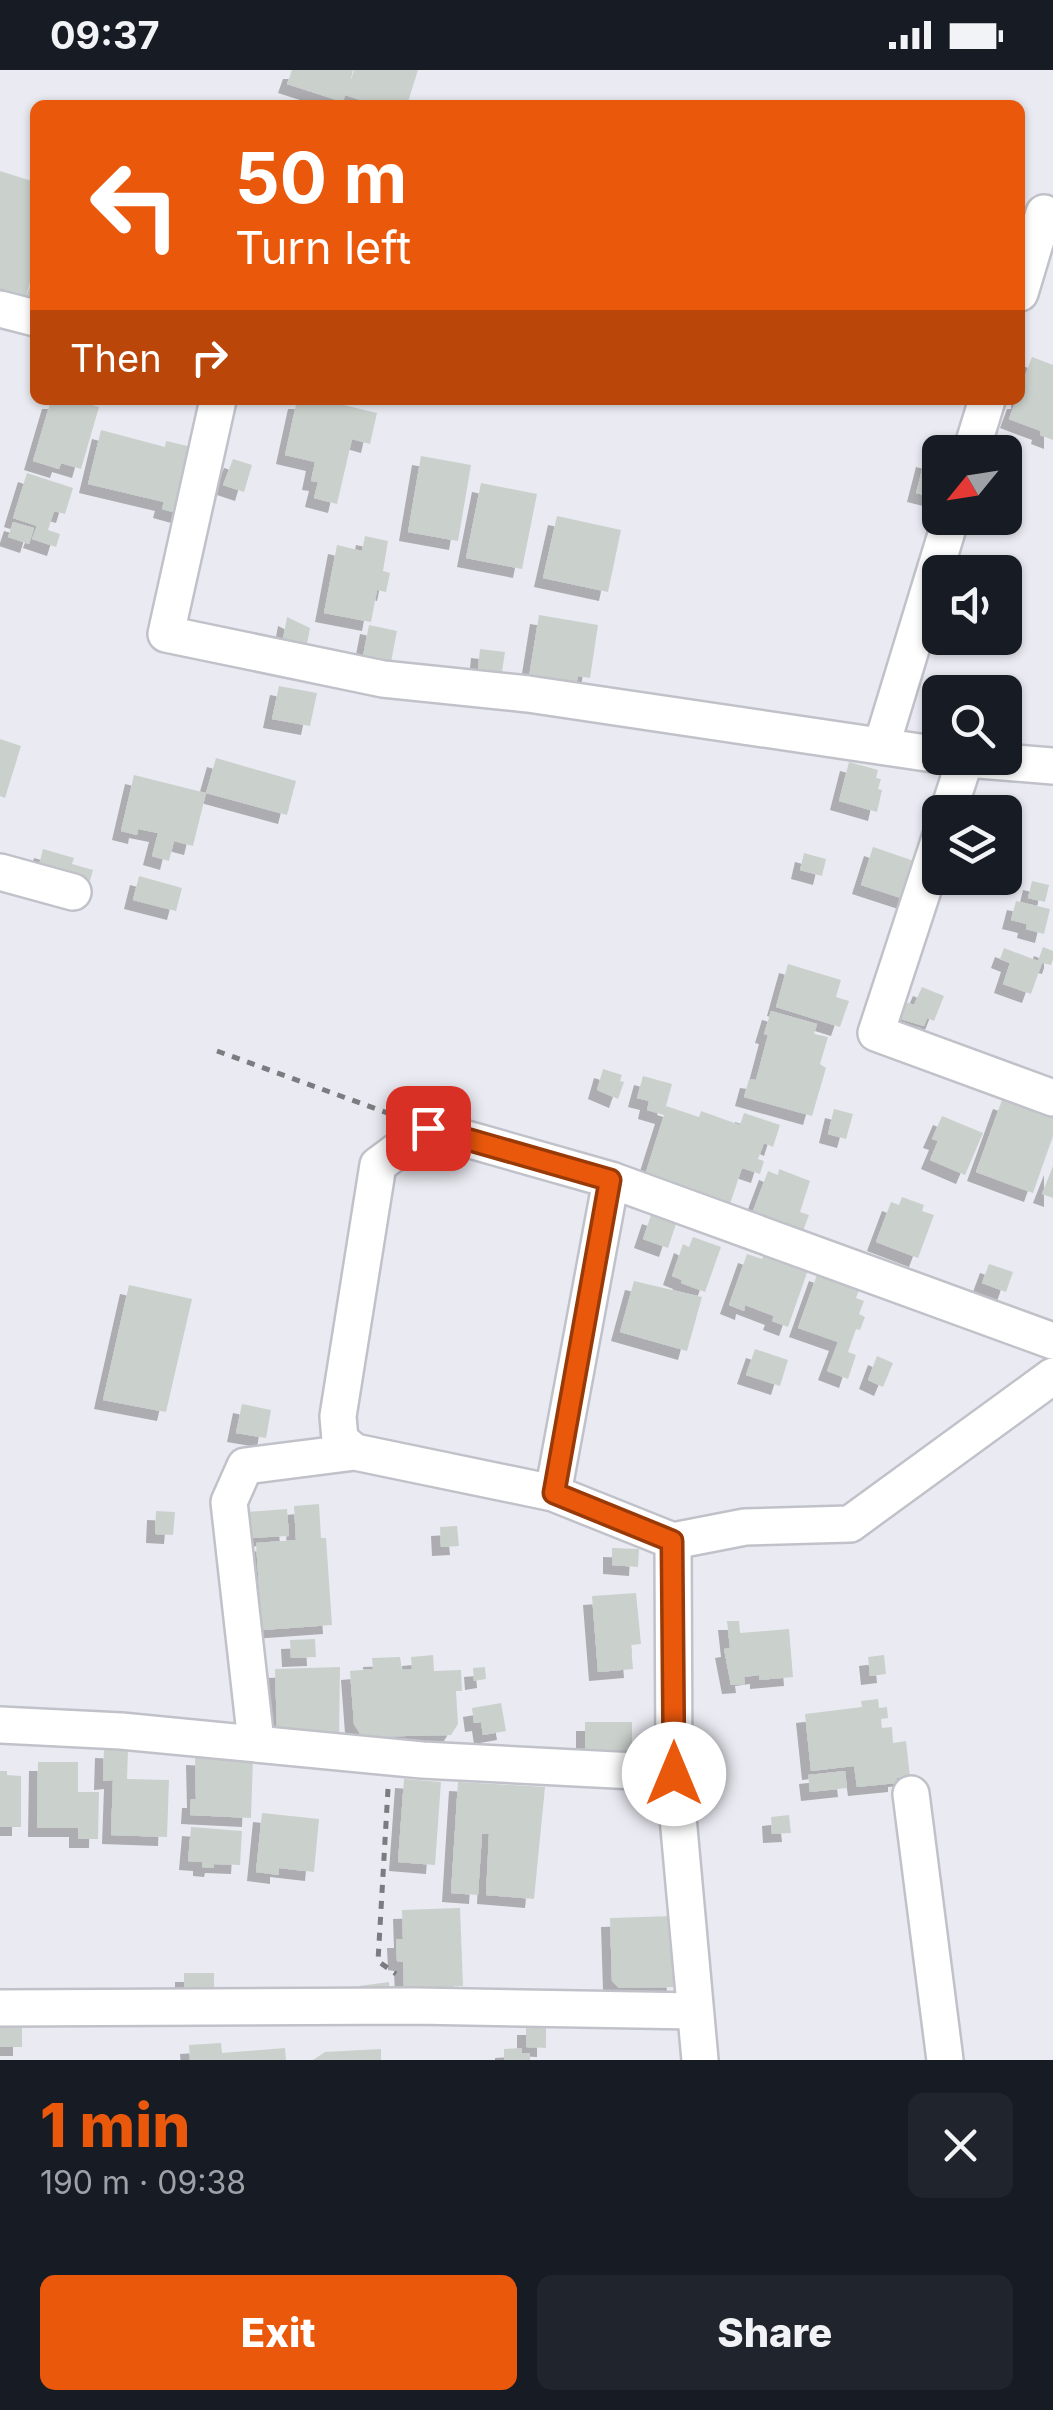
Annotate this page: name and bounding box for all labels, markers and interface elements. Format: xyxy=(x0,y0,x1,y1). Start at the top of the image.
text: 09:37 xyxy=(50,12,160,58)
text: 50 m xyxy=(235,135,407,220)
icon: left xyxy=(70,140,200,270)
text: Turn left xyxy=(235,220,411,275)
icon: right xyxy=(182,330,237,385)
text: Then xyxy=(70,335,162,381)
north arrow xyxy=(922,435,1022,535)
map controls xyxy=(922,435,1022,895)
button: sound xyxy=(922,555,1022,655)
button: search xyxy=(922,675,1022,775)
button: layers xyxy=(922,795,1022,895)
pin xyxy=(386,1086,471,1171)
icon: arrive xyxy=(401,1101,456,1156)
position arrow xyxy=(622,1722,726,1826)
text: 1 min xyxy=(40,2089,190,2161)
button: close xyxy=(908,2093,1013,2198)
text: 190 m · 09:38 xyxy=(40,2163,246,2202)
button: Exit xyxy=(40,2275,517,2390)
button: Share xyxy=(537,2275,1013,2390)

